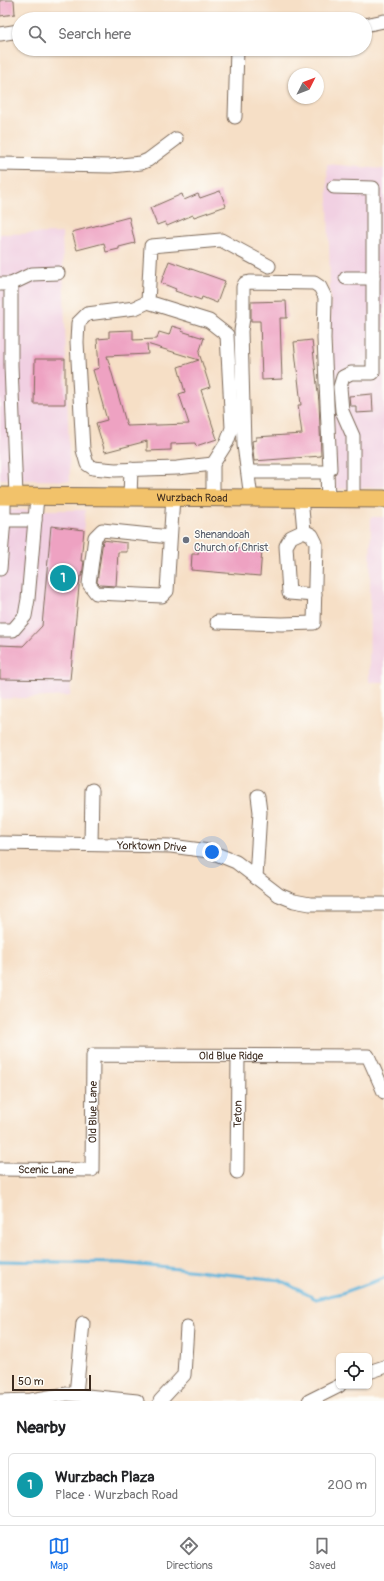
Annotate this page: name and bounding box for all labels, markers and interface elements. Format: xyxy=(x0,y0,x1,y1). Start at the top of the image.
search box xyxy=(12,12,372,56)
icon: search xyxy=(26,23,48,45)
text: Search here xyxy=(58,25,131,44)
north arrow xyxy=(288,68,324,104)
street label: Wurzbach Road xyxy=(156,491,228,505)
place label: Shenandoah Church of Christ xyxy=(194,528,269,554)
marker: Shenandoah Church of Christ xyxy=(181,535,191,545)
pin: 1 xyxy=(50,563,76,593)
street label: Yorktown Drive xyxy=(116,839,188,855)
your location xyxy=(202,842,222,862)
street label: Old Blue Ridge xyxy=(199,1049,264,1063)
street label: Old Blue Lane xyxy=(86,1080,100,1143)
street label: Teton xyxy=(231,1100,245,1128)
street label: Scenic Lane xyxy=(18,1163,75,1177)
map controls xyxy=(336,1353,372,1389)
button: locate xyxy=(336,1353,372,1389)
scale bar xyxy=(12,1373,91,1392)
text: 50 m xyxy=(18,1375,44,1388)
text: Nearby xyxy=(16,1417,65,1438)
text: Wurzbach Plaza xyxy=(55,1468,154,1487)
text: 1 xyxy=(27,1477,33,1493)
text: 200 m xyxy=(328,1477,367,1493)
text: Place · Wurzbach Road xyxy=(55,1487,178,1503)
tab: Map xyxy=(48,1535,70,1572)
tab: Directions xyxy=(166,1535,213,1572)
tab: Saved xyxy=(309,1535,336,1572)

